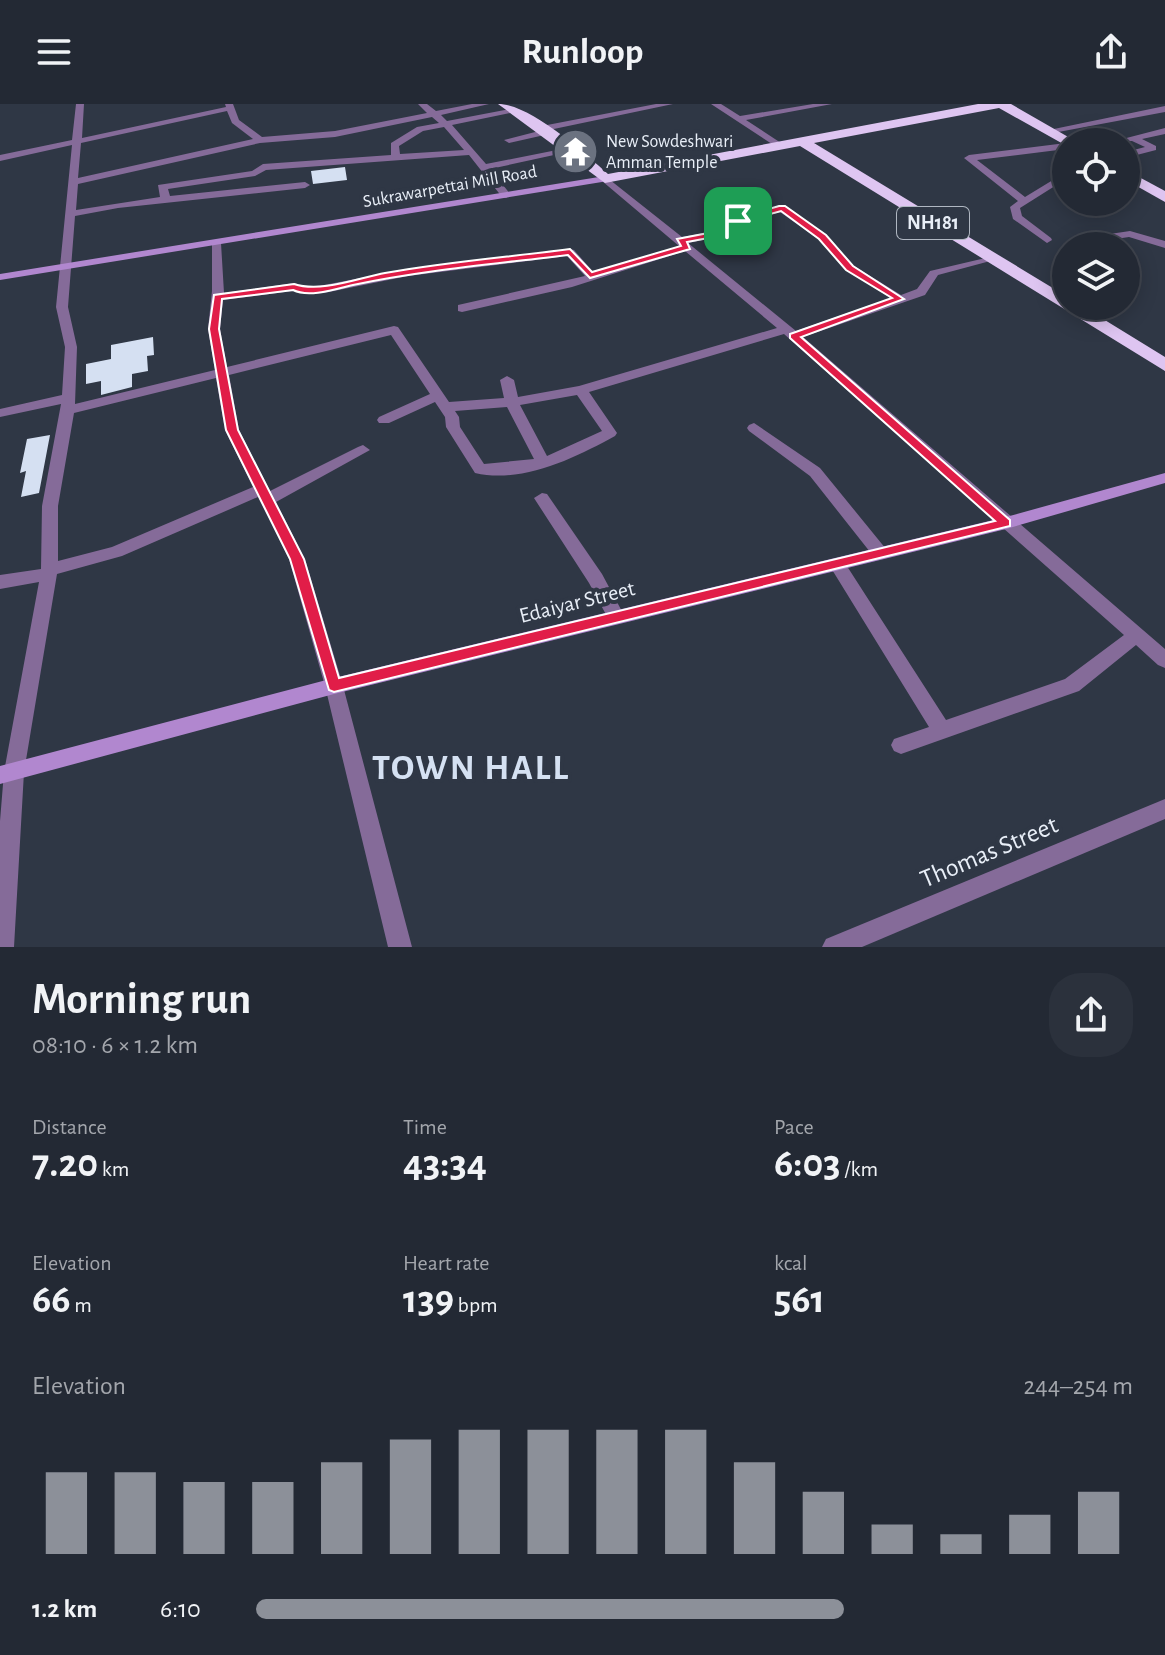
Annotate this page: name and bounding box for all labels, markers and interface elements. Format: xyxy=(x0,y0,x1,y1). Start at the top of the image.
icon: menu xyxy=(32,30,76,74)
icon: share xyxy=(1089,30,1133,74)
text: Runloop xyxy=(522,34,643,70)
temple icon: New Sowdeshwari Amman Temple xyxy=(551,128,599,176)
map controls xyxy=(1052,128,1140,320)
button: locate xyxy=(1052,128,1140,216)
place label: New Sowdeshwari Amman Temple xyxy=(606,133,733,172)
street label: Sukrawarpettai Mill Road xyxy=(362,163,538,211)
pin xyxy=(704,187,772,255)
icon: arrive xyxy=(716,199,760,243)
road number: NH181 xyxy=(897,207,969,239)
button: layers xyxy=(1052,232,1140,320)
street label: Edaiyar Street xyxy=(517,577,637,627)
district label: TOWN HALL xyxy=(372,750,570,786)
street label: Thomas Street xyxy=(917,811,1061,893)
button: share xyxy=(1049,973,1133,1057)
text: Morning run xyxy=(32,978,251,1022)
text: 08:10 · 6 × 1.2 km xyxy=(32,1032,198,1058)
text: Distance xyxy=(32,1116,107,1138)
text: Time xyxy=(403,1116,447,1138)
text: Pace xyxy=(774,1116,814,1138)
text: 7.20 xyxy=(32,1144,98,1184)
text: 43:34 xyxy=(403,1144,487,1184)
text: 6:03 xyxy=(774,1144,841,1184)
text: km xyxy=(98,1158,129,1180)
text: /km xyxy=(841,1158,878,1180)
text: Elevation xyxy=(32,1252,112,1274)
text: Heart rate xyxy=(403,1252,489,1274)
text: kcal xyxy=(774,1252,808,1274)
text: 66 xyxy=(32,1280,71,1320)
text: 139 xyxy=(403,1280,454,1320)
text: 561 xyxy=(774,1280,825,1320)
text: m xyxy=(71,1294,92,1316)
text: bpm xyxy=(454,1294,498,1316)
text: Elevation xyxy=(32,1373,126,1399)
text: 244–254 m xyxy=(1023,1373,1133,1399)
text: 1.2 km xyxy=(32,1596,97,1622)
text: 6:10 xyxy=(160,1596,201,1622)

